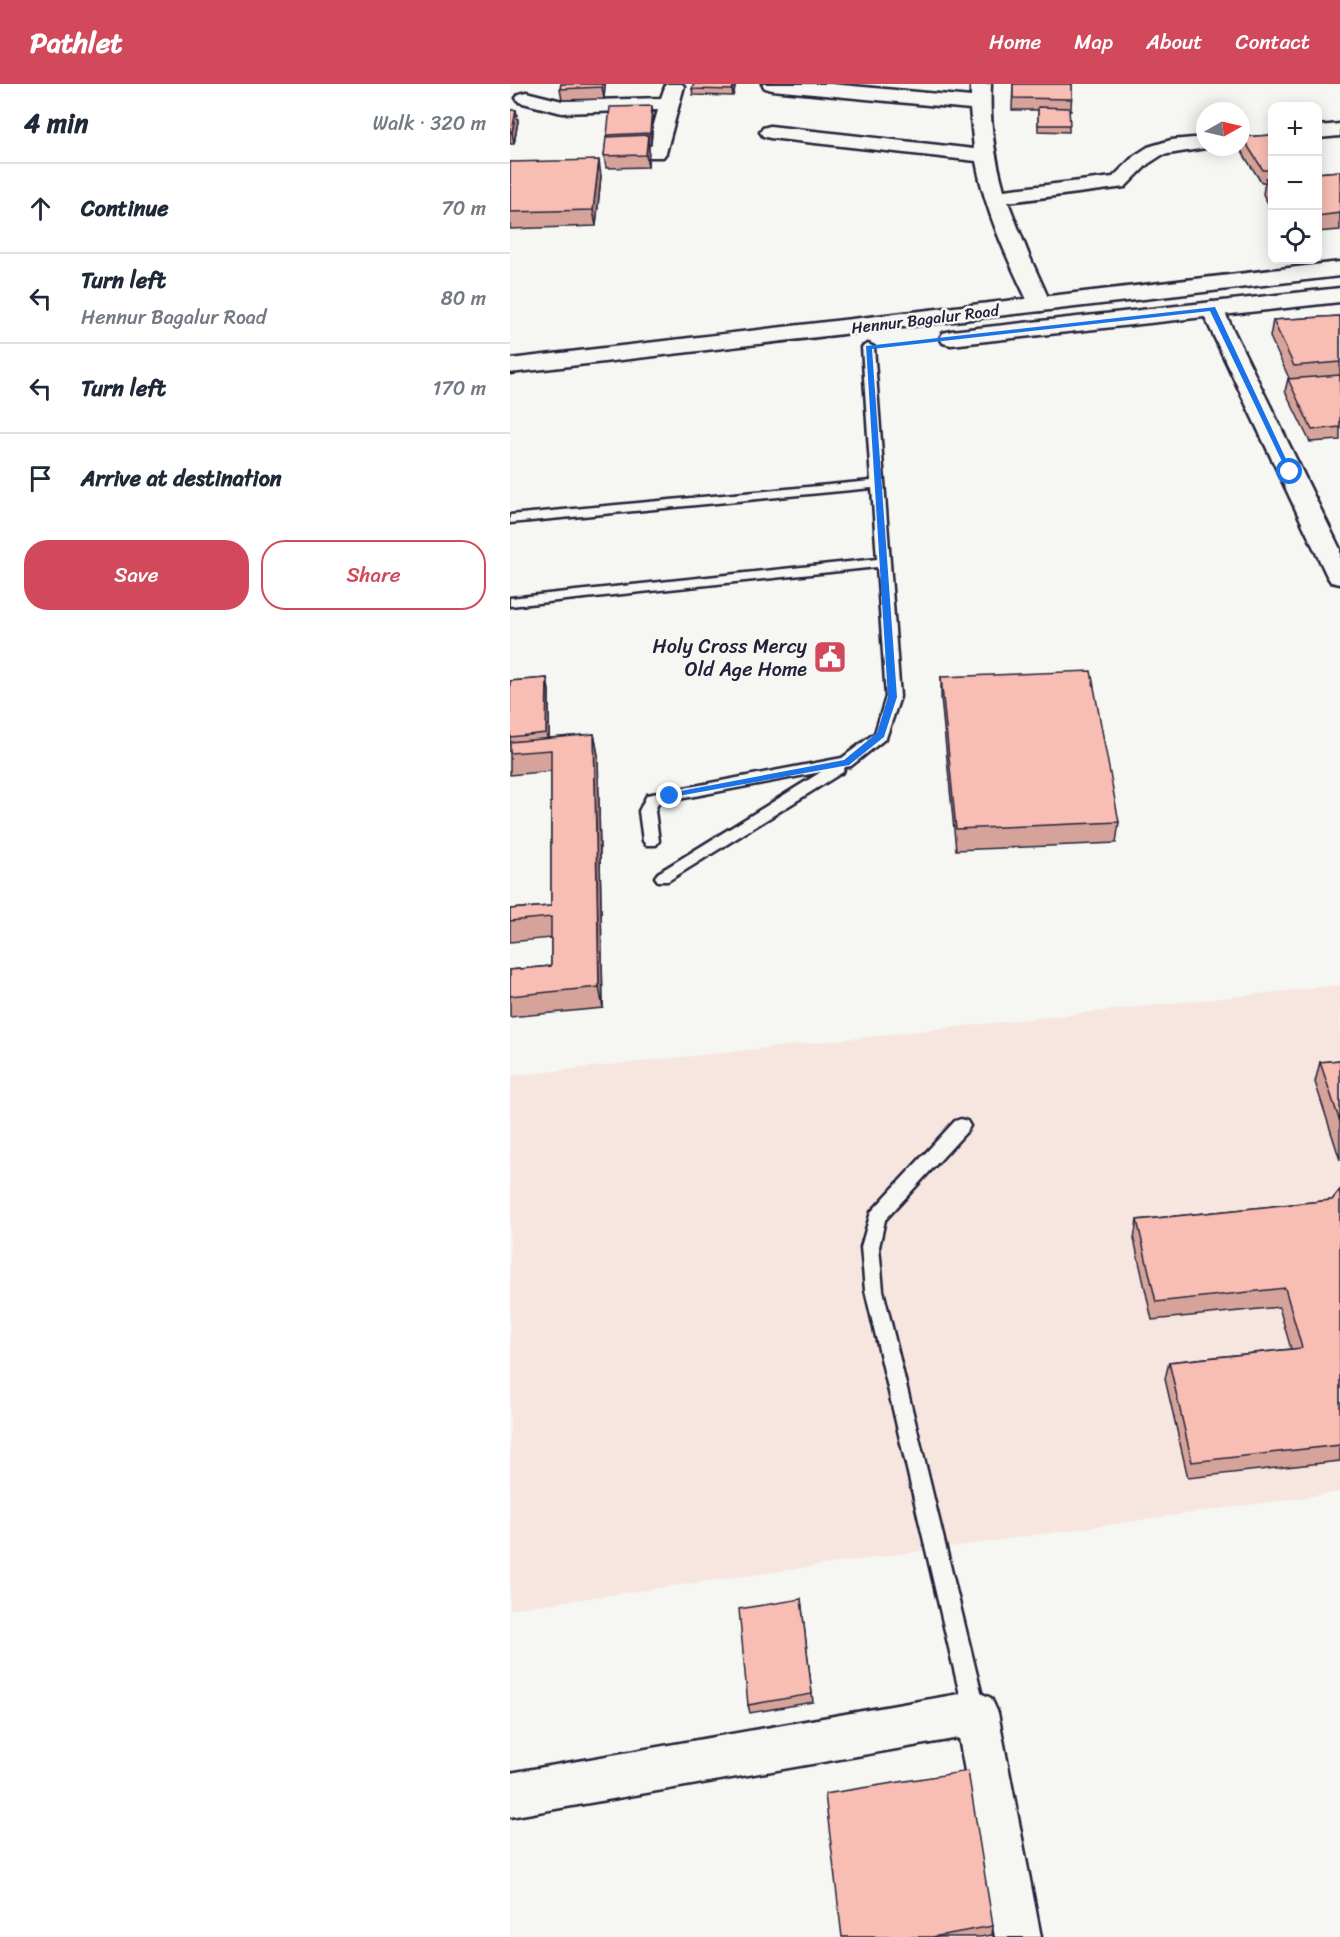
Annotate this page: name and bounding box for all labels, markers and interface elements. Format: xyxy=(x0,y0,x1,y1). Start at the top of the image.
text: Pathlet xyxy=(30,18,123,67)
text: Home xyxy=(989,23,1041,61)
text: Map xyxy=(1074,23,1113,61)
text: About xyxy=(1146,23,1203,61)
text: Contact xyxy=(1236,23,1310,61)
text: 4 min xyxy=(24,100,88,146)
north arrow xyxy=(1196,102,1250,156)
map controls xyxy=(1268,102,1322,264)
button: + xyxy=(1268,102,1322,156)
text: Walk · 320 m xyxy=(373,106,486,141)
button: − xyxy=(1268,156,1322,210)
text: Continue xyxy=(81,189,169,228)
text: 70 m xyxy=(441,191,486,226)
icon: ahead xyxy=(24,192,57,225)
button: locate xyxy=(1268,210,1322,264)
text: Turn left xyxy=(81,261,166,300)
text: 80 m xyxy=(441,281,486,316)
icon: left xyxy=(24,282,57,315)
street label: Hennur Bagalur Road xyxy=(850,295,1002,342)
text: Hennur Bagalur Road xyxy=(81,300,266,335)
text: Turn left xyxy=(81,369,166,408)
text: 170 m xyxy=(433,371,486,406)
icon: left xyxy=(24,372,57,405)
route start xyxy=(1276,458,1302,484)
text: Arrive at destination xyxy=(81,459,282,498)
icon: arrive xyxy=(24,462,57,495)
button: Save xyxy=(24,540,249,610)
button: Share xyxy=(261,540,486,610)
place label: Holy Cross Mercy Old Age Home xyxy=(653,629,808,687)
public building icon: Holy Cross Mercy Old Age Home xyxy=(812,639,848,675)
route end xyxy=(656,782,682,808)

